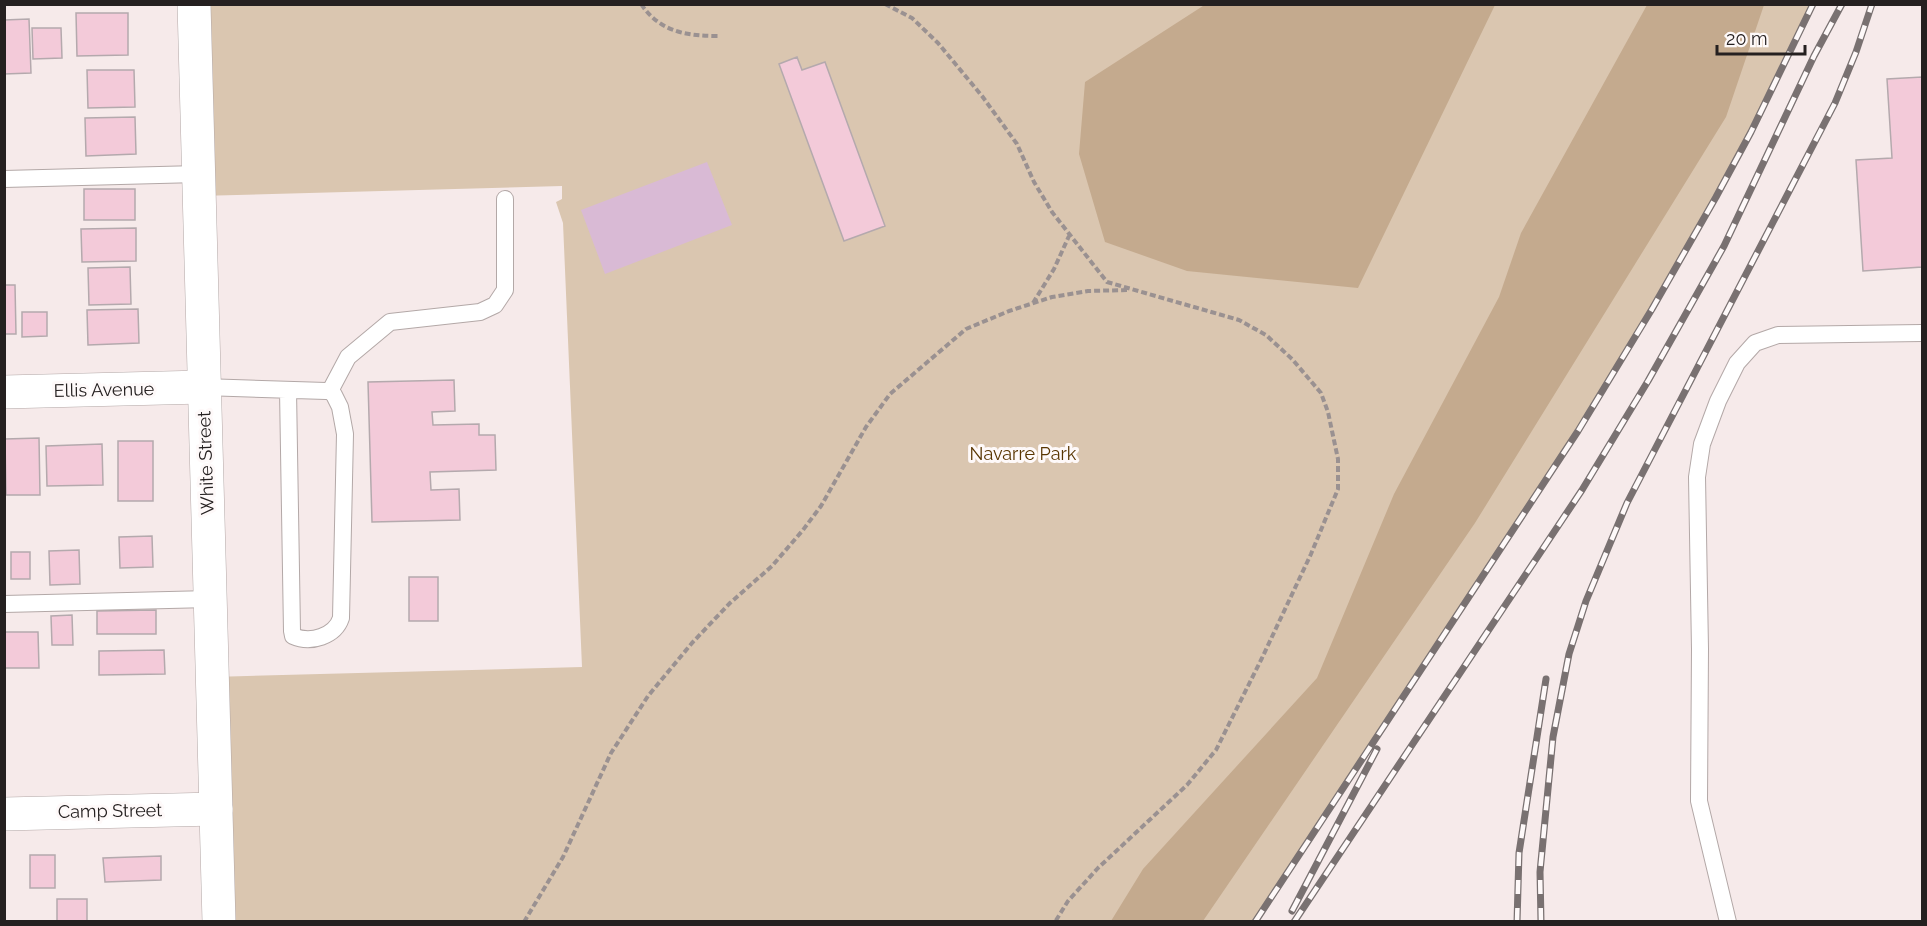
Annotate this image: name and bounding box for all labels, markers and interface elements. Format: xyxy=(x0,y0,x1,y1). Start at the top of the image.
scale bar xyxy=(1717,18,1806,56)
text: 20 m xyxy=(1726,28,1768,49)
street label: Ellis Avenue xyxy=(54,378,155,401)
street label: White Street xyxy=(193,411,218,515)
park label: Navarre Park xyxy=(970,443,1077,464)
street label: Camp Street xyxy=(58,799,162,822)

